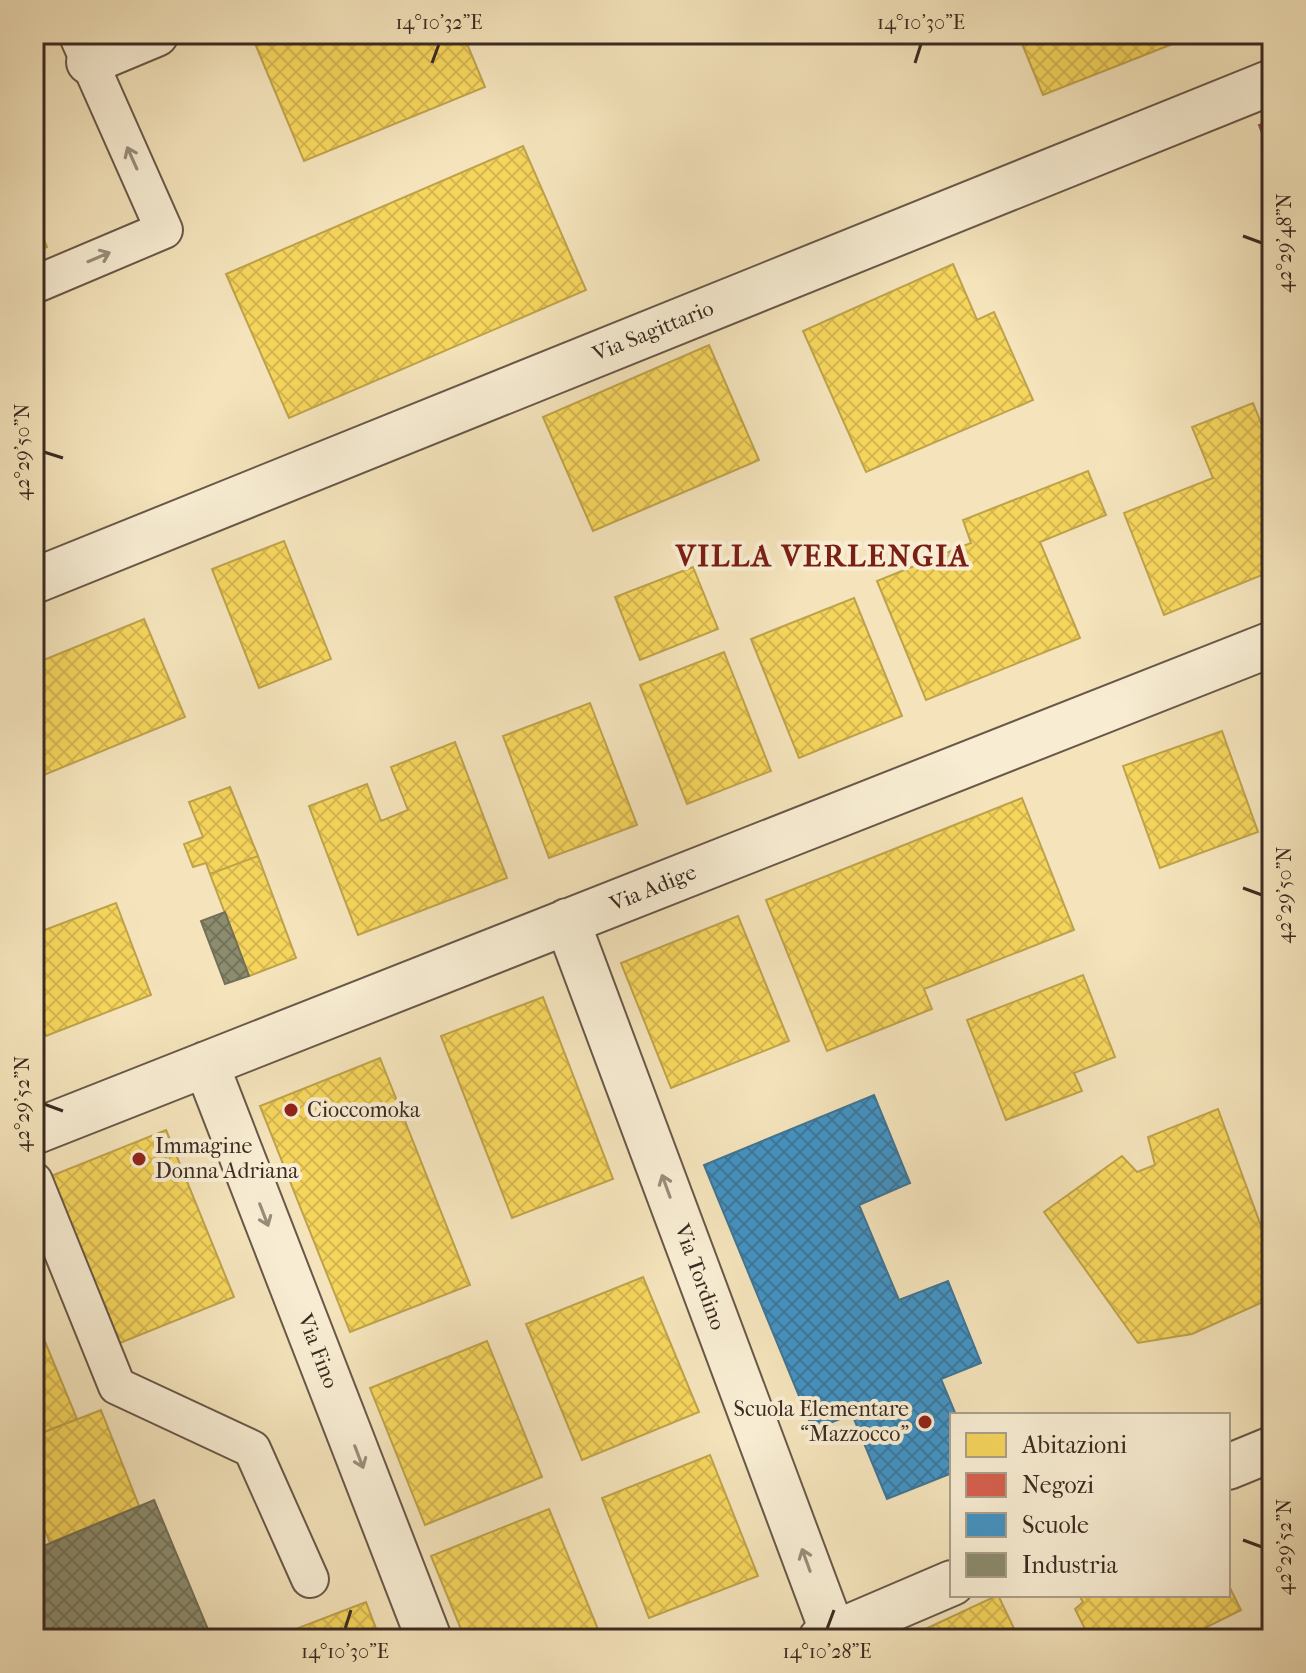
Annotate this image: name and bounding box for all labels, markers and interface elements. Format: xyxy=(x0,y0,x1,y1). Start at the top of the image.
text: 14°10'32"E xyxy=(395,11,483,34)
text: 14°10'30"E xyxy=(877,11,965,34)
one-way arrow xyxy=(124,147,139,171)
text: 42°29'48"N xyxy=(1273,193,1296,293)
one-way arrow xyxy=(86,249,111,264)
street label: Via Sagittario xyxy=(588,295,717,367)
text: 42°29'50"N xyxy=(11,403,34,501)
district label: VILLA VERLENGIA xyxy=(675,539,970,574)
text: 42°29'50"N xyxy=(1273,846,1296,944)
street label: Via Adige xyxy=(605,859,700,917)
text: 42°29'52"N xyxy=(11,1056,34,1152)
place label: Cioccomoka xyxy=(307,1097,421,1123)
marker: Cioccomoka xyxy=(282,1101,300,1119)
place label: Immagine Donna Adriana xyxy=(155,1133,299,1184)
marker: Immagine Donna Adriana xyxy=(130,1150,148,1168)
one-way arrow xyxy=(658,1174,672,1198)
one-way arrow xyxy=(258,1202,272,1227)
street label: Via Tordino xyxy=(668,1220,731,1334)
street label: Via Fino xyxy=(292,1309,344,1392)
place label: Scuola Elementare “Mazzocco” xyxy=(734,1396,909,1447)
marker: Scuola Elementare “Mazzocco” xyxy=(916,1413,934,1431)
legend xyxy=(950,1413,1230,1597)
text: Abitazioni xyxy=(1021,1431,1127,1459)
one-way arrow xyxy=(353,1444,367,1469)
text: Negozi xyxy=(1022,1471,1094,1499)
text: 42°29'52"N xyxy=(1273,1499,1296,1595)
text: Scuole xyxy=(1022,1511,1089,1539)
one-way arrow xyxy=(798,1548,812,1573)
text: Industria xyxy=(1022,1551,1118,1579)
text: 14°10'30"E xyxy=(301,1640,389,1663)
text: 14°10'28"E xyxy=(783,1640,871,1663)

